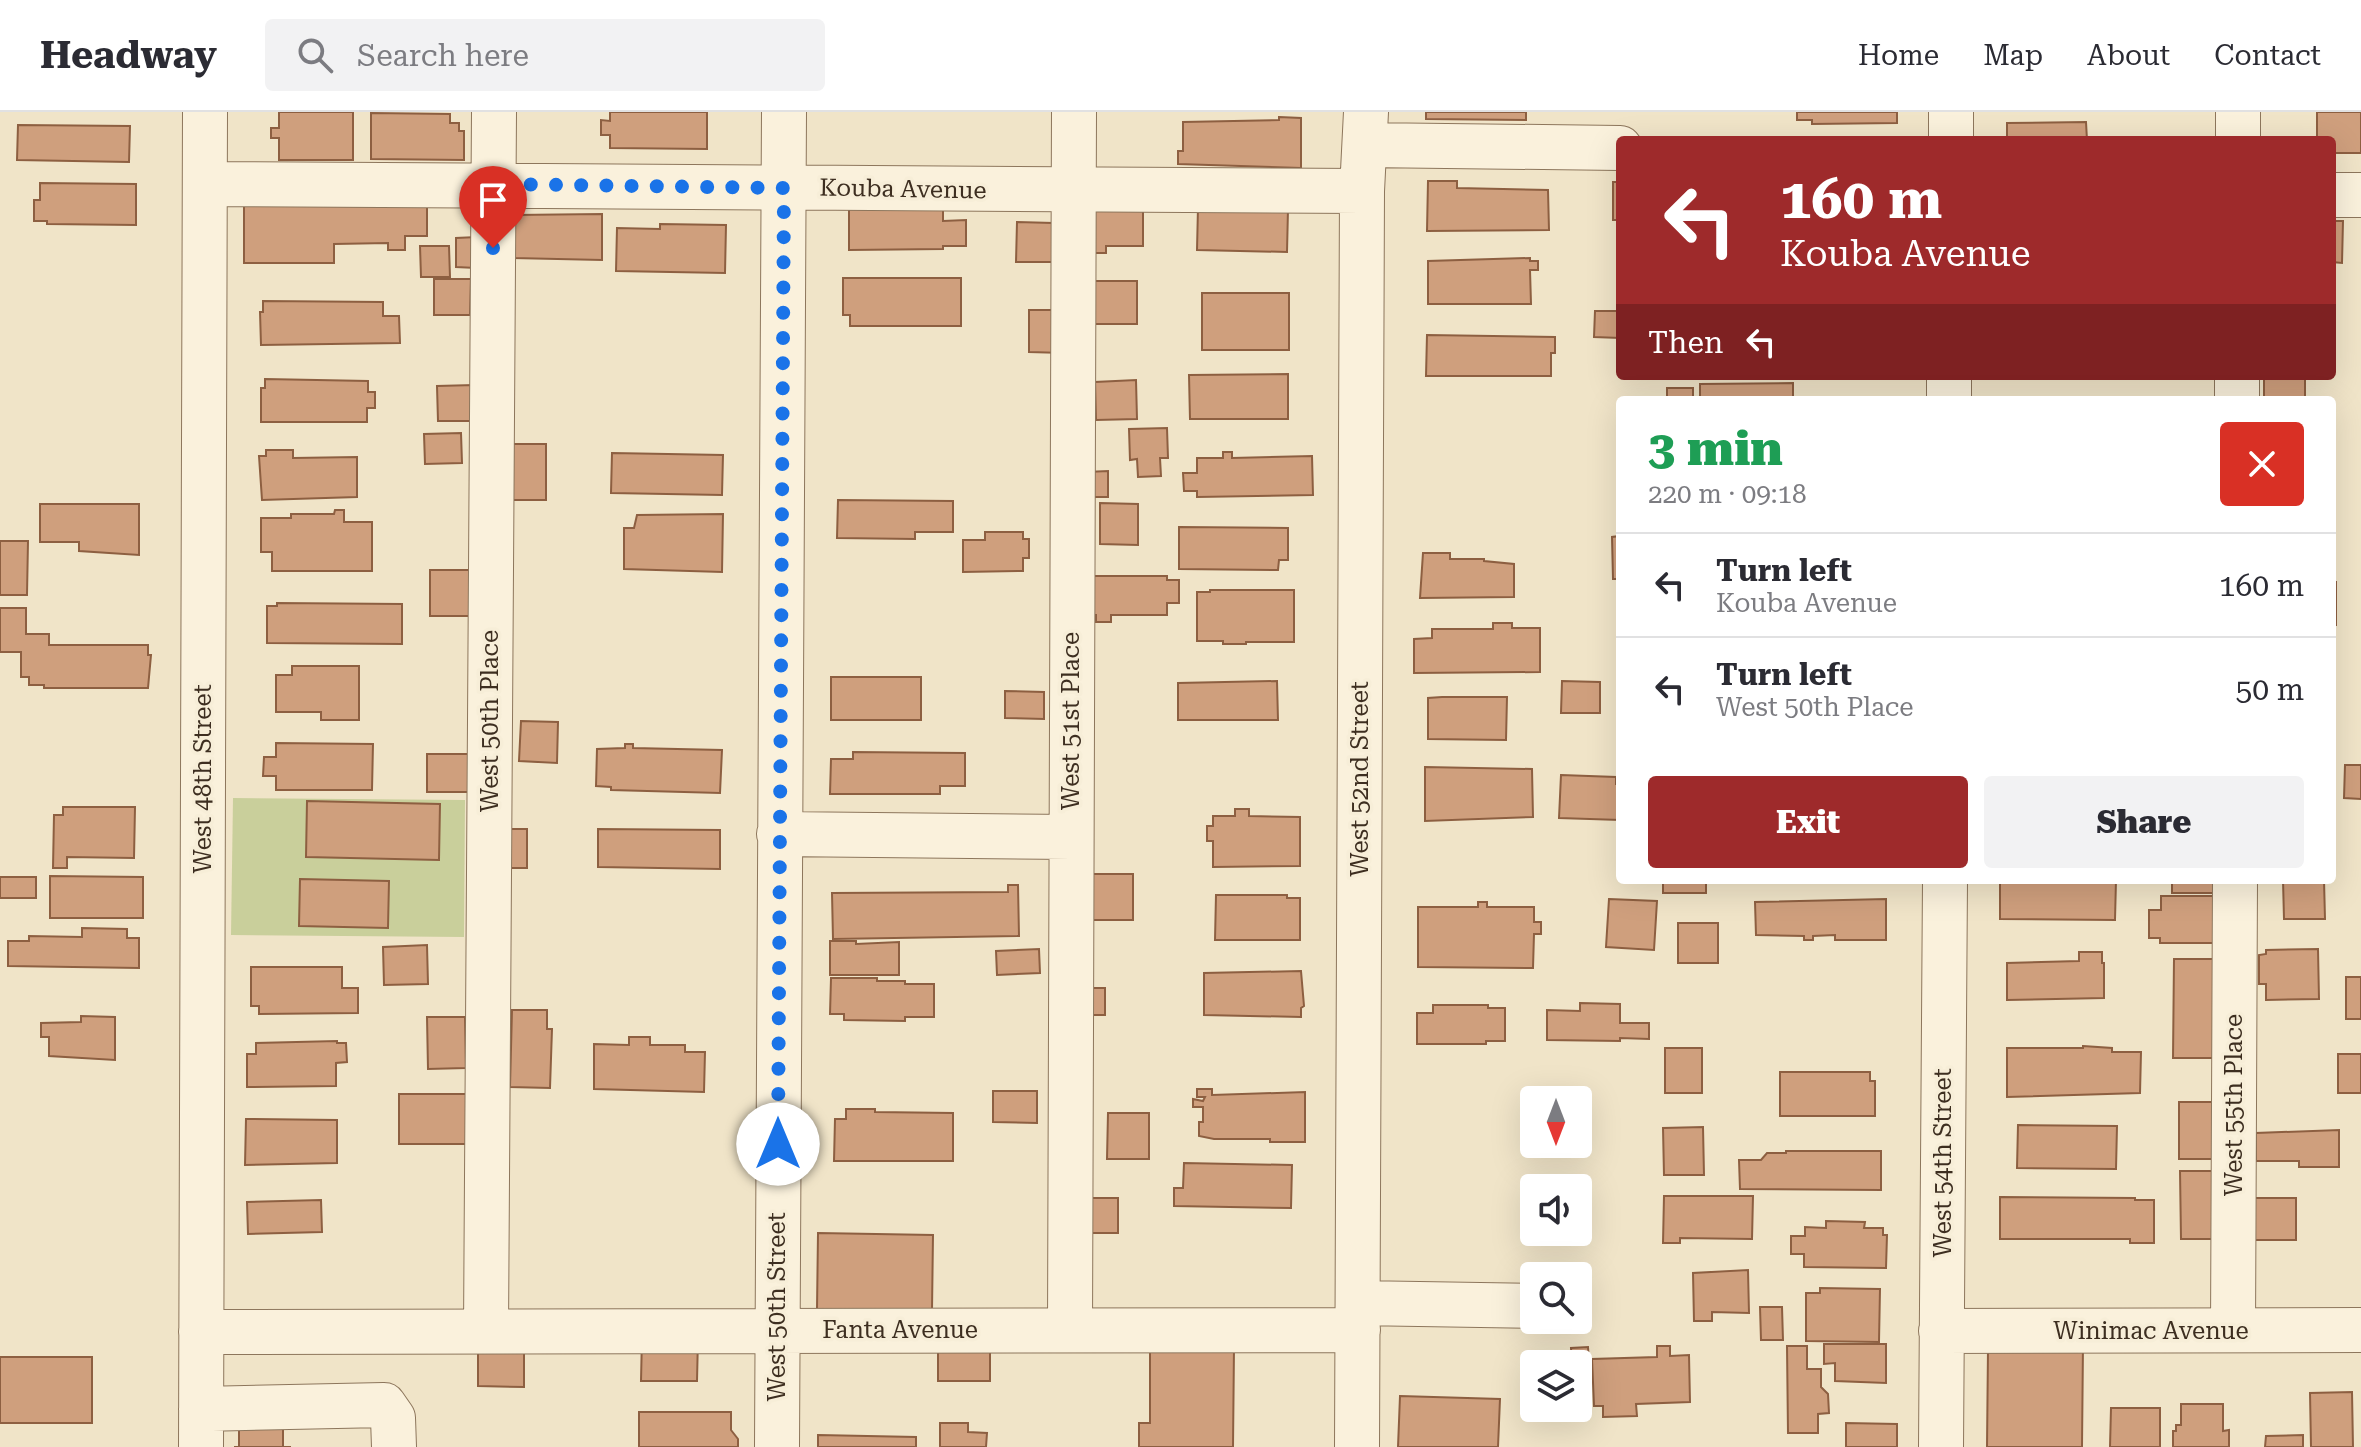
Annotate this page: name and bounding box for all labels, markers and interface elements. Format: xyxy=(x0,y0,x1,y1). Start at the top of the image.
search box xyxy=(265,19,825,91)
text: Headway xyxy=(40,33,217,77)
icon: search xyxy=(293,33,337,77)
text: Search here xyxy=(357,38,529,73)
text: Home xyxy=(1858,39,1939,72)
text: Map xyxy=(1983,39,2043,72)
text: About xyxy=(2087,39,2170,72)
text: Contact xyxy=(2214,39,2321,72)
pin xyxy=(459,166,527,248)
text: 160 m xyxy=(1780,166,1942,232)
icon: left xyxy=(1648,168,1752,272)
street label: Kouba Avenue xyxy=(819,174,987,204)
icon: arrive xyxy=(471,178,515,222)
text: Kouba Avenue xyxy=(1780,233,2031,275)
icon: left xyxy=(1739,320,1783,364)
text: Then xyxy=(1648,325,1723,360)
text: 3 min xyxy=(1648,421,1783,477)
button: close xyxy=(2220,422,2304,506)
text: 220 m · 09:18 xyxy=(1648,479,1807,509)
text: Turn left xyxy=(1716,553,1852,588)
icon: left xyxy=(1648,563,1692,607)
text: 160 m xyxy=(2219,568,2304,603)
text: Kouba Avenue xyxy=(1716,588,1897,618)
street label: West 50th Place xyxy=(476,630,504,812)
street label: West 51st Place xyxy=(1057,632,1085,810)
text: Turn left xyxy=(1716,657,1852,692)
icon: left xyxy=(1648,667,1692,711)
text: 50 m xyxy=(2235,672,2304,707)
street label: West 52nd Street xyxy=(1346,681,1374,877)
street label: West 48th Street xyxy=(189,684,217,874)
text: West 50th Place xyxy=(1716,692,1914,722)
button: Exit xyxy=(1648,776,1968,868)
button: Share xyxy=(1984,776,2304,868)
street label: West 55th Place xyxy=(2220,1014,2248,1196)
street label: West 54th Street xyxy=(1929,1068,1957,1258)
north arrow xyxy=(1520,1086,1592,1158)
map controls xyxy=(1520,1086,1592,1422)
position arrow xyxy=(736,1102,820,1186)
button: sound xyxy=(1520,1174,1592,1246)
street label: West 50th Street xyxy=(763,1212,791,1402)
button: search xyxy=(1520,1262,1592,1334)
street label: Fanta Avenue xyxy=(822,1316,978,1344)
street label: Winimac Avenue xyxy=(2053,1317,2249,1345)
button: layers xyxy=(1520,1350,1592,1422)

